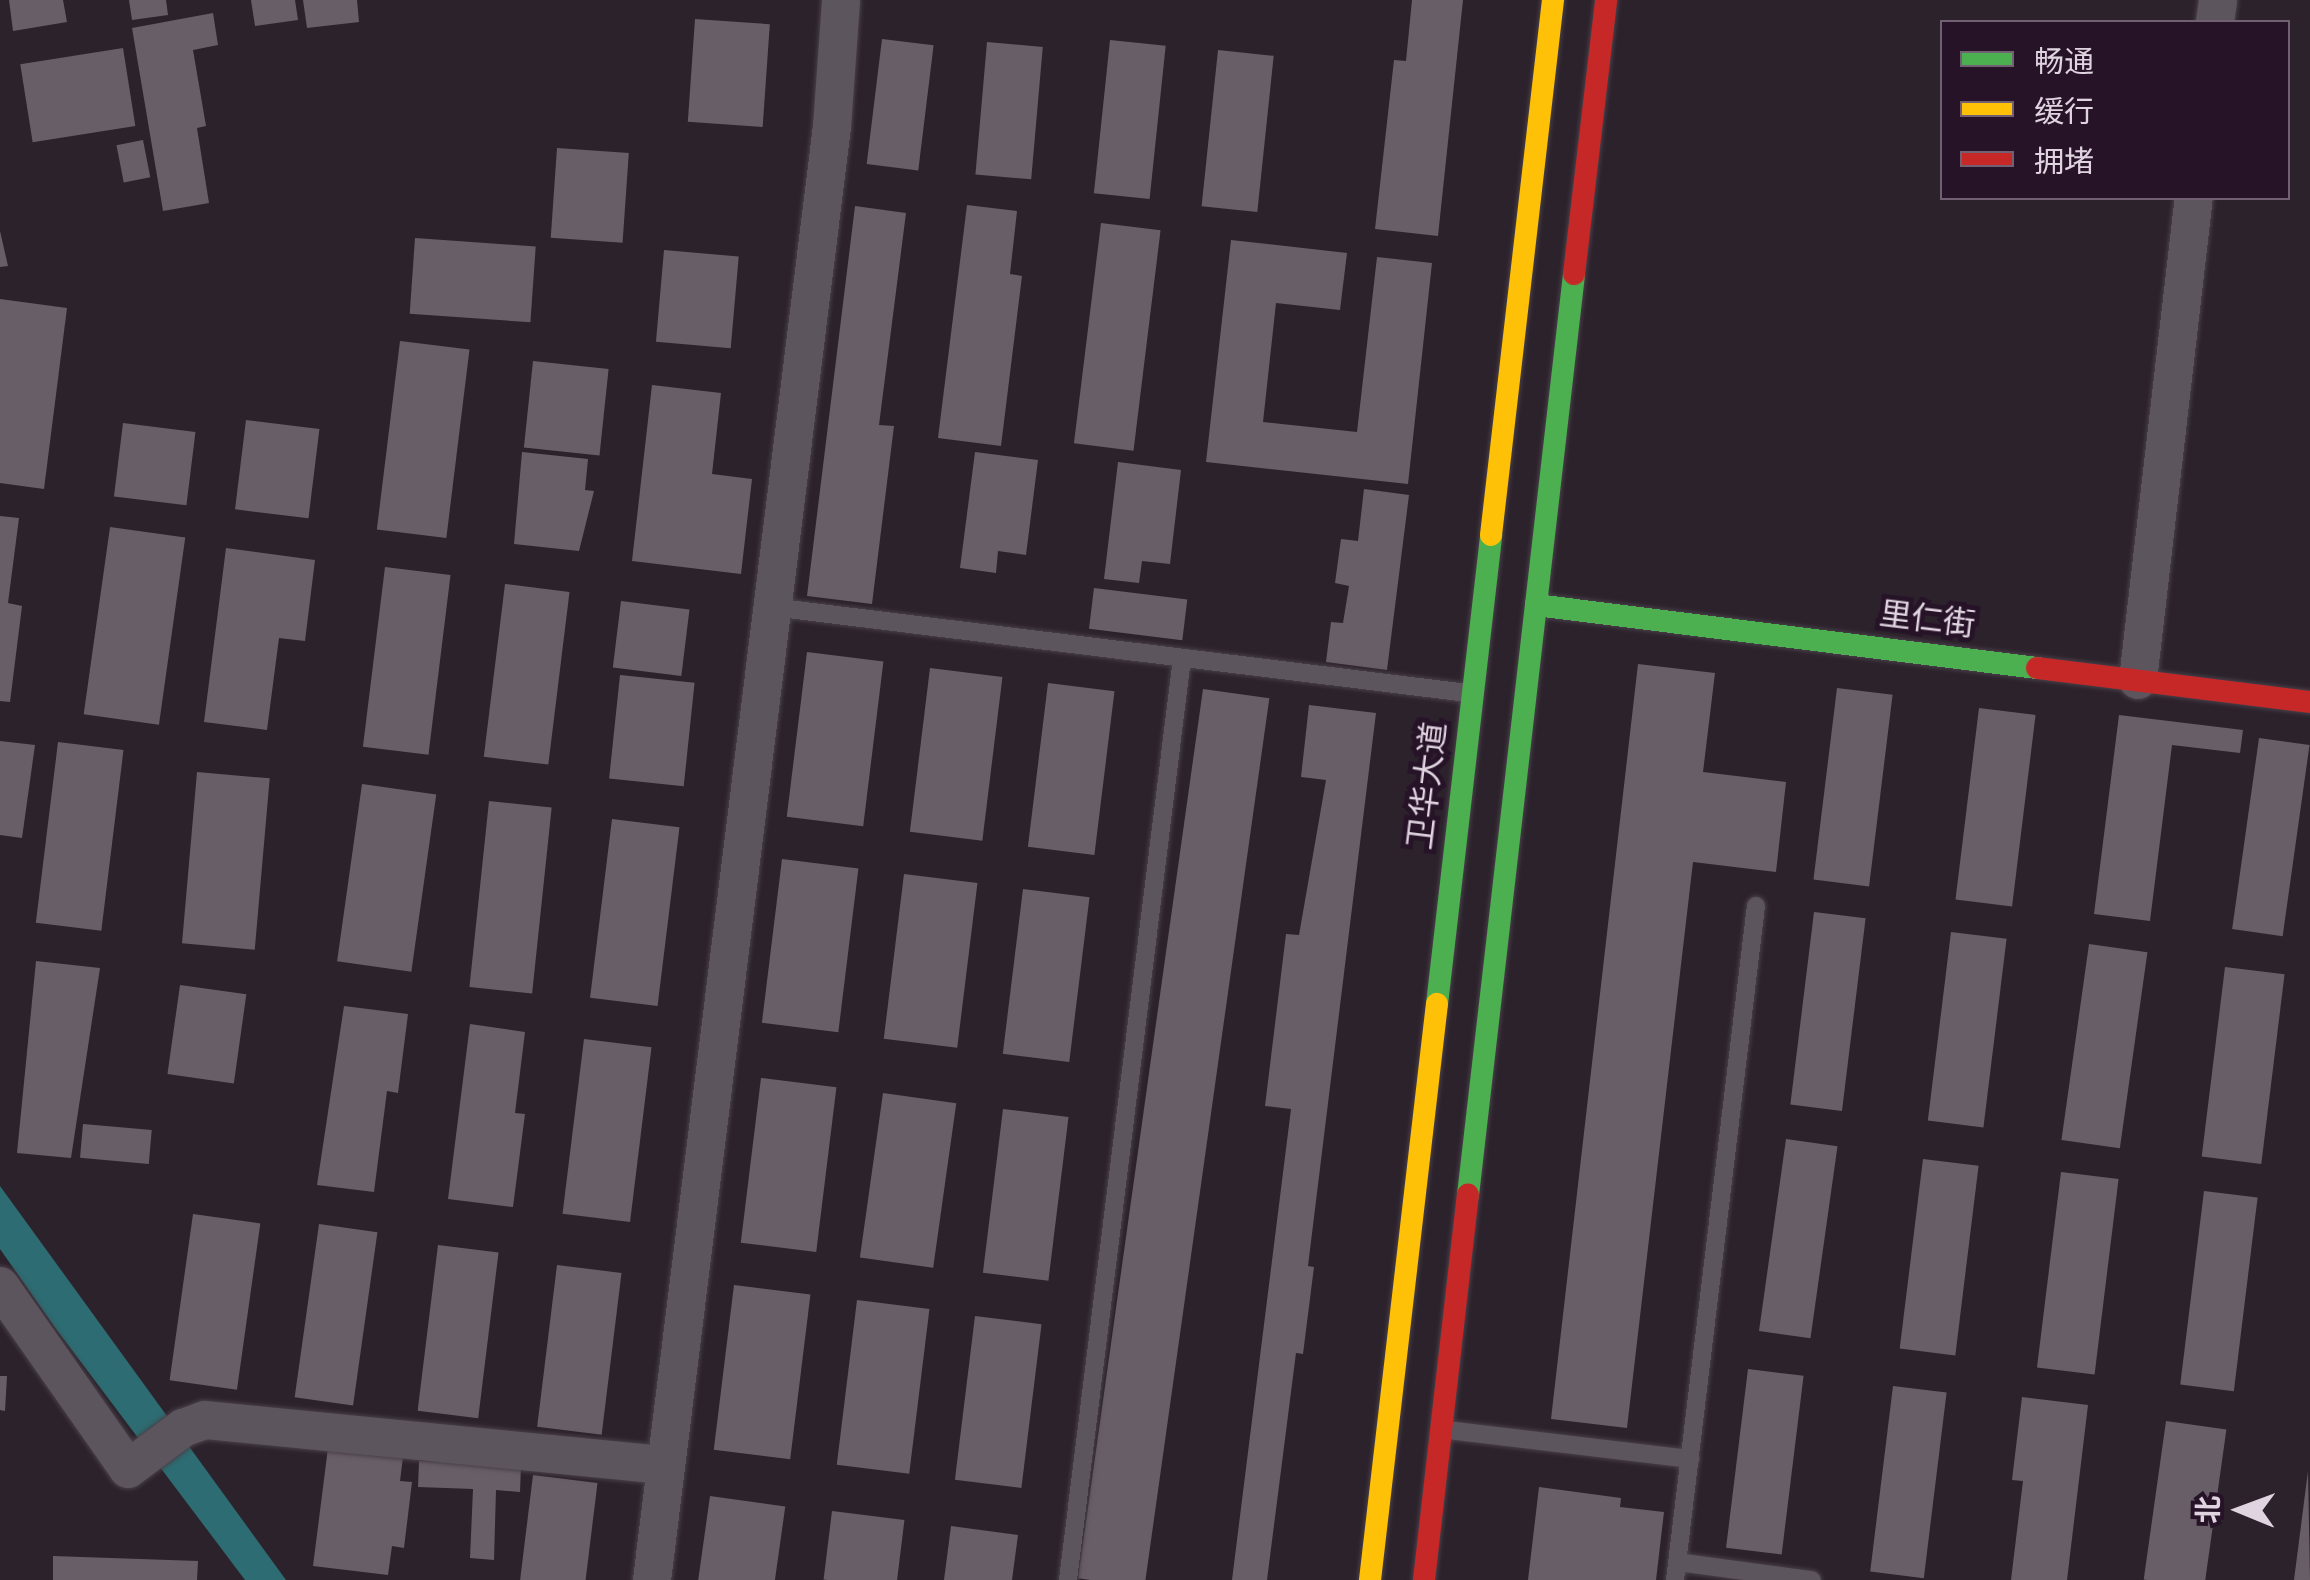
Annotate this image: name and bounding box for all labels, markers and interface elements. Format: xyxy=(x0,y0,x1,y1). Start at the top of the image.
legend xyxy=(1940,20,2290,200)
text: 畅通 xyxy=(2034,45,2094,81)
text: 缓行 xyxy=(2034,95,2094,131)
text: 拥堵 xyxy=(2034,145,2094,181)
street label: 里仁街 xyxy=(1877,596,1977,646)
street label: 卫华大道 xyxy=(1402,720,1456,852)
north arrow xyxy=(2190,1460,2290,1560)
text: 北 xyxy=(2193,1495,2226,1524)

